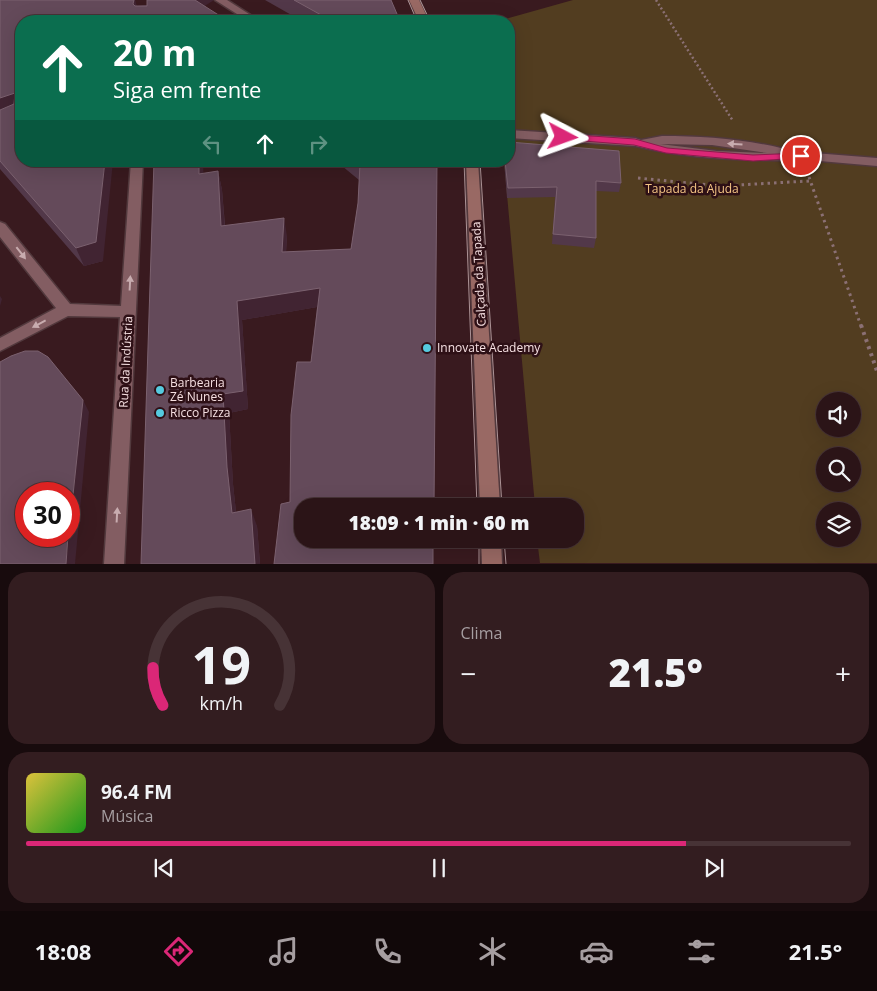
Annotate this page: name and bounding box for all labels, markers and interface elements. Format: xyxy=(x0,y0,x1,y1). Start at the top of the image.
text: 20 m xyxy=(113,29,196,76)
icon: ahead xyxy=(30,35,95,100)
text: Siga em frente xyxy=(113,74,261,104)
position arrow xyxy=(536,110,588,162)
icon: left xyxy=(198,130,226,158)
icon: ahead xyxy=(251,130,279,158)
icon: right xyxy=(304,130,332,158)
pin xyxy=(780,135,822,177)
one-way arrow xyxy=(727,140,743,148)
icon: arrive xyxy=(787,142,815,170)
park label: Tapada da Ajuda xyxy=(645,180,739,197)
street label: Calçada da Tapada xyxy=(467,221,490,327)
one-way arrow xyxy=(15,247,26,260)
one-way arrow xyxy=(127,274,135,290)
street label: Rua da Indústria xyxy=(115,316,136,408)
one-way arrow xyxy=(32,320,47,328)
place label: Innovate Academy xyxy=(437,339,541,356)
marker: Innovate Academy xyxy=(421,342,433,354)
place label: Barbearia Zé Nunes xyxy=(170,374,225,405)
marker: Barbearia Zé Nunes xyxy=(154,384,166,396)
map controls xyxy=(816,392,861,547)
button: sound xyxy=(816,392,861,437)
place label: Ricco Pizza xyxy=(170,404,230,421)
marker: Ricco Pizza xyxy=(154,407,166,419)
button: search xyxy=(816,447,861,492)
speed limit sign: 30 xyxy=(15,482,80,547)
button: layers xyxy=(816,502,861,547)
one-way arrow xyxy=(113,507,121,523)
text: 18:09 · 1 min · 60 m xyxy=(349,510,529,536)
text: Clima xyxy=(461,622,502,644)
text: 19 xyxy=(192,628,251,699)
text: 21.5° xyxy=(609,646,703,698)
text: − xyxy=(461,654,477,692)
text: + xyxy=(835,654,851,692)
text: km/h xyxy=(200,691,243,715)
text: 96.4 FM xyxy=(101,779,172,805)
text: Música xyxy=(101,805,153,827)
icon: previous xyxy=(150,854,178,882)
icon: pause xyxy=(425,854,453,882)
icon: next xyxy=(700,854,728,882)
icon: directions xyxy=(161,934,196,969)
icon: music xyxy=(266,934,301,969)
icon: phone xyxy=(370,934,405,969)
icon: climate xyxy=(475,934,510,969)
icon: car xyxy=(579,934,614,969)
icon: filters xyxy=(684,934,719,969)
text: 18:08 xyxy=(35,936,91,966)
text: 21.5° xyxy=(789,936,842,966)

